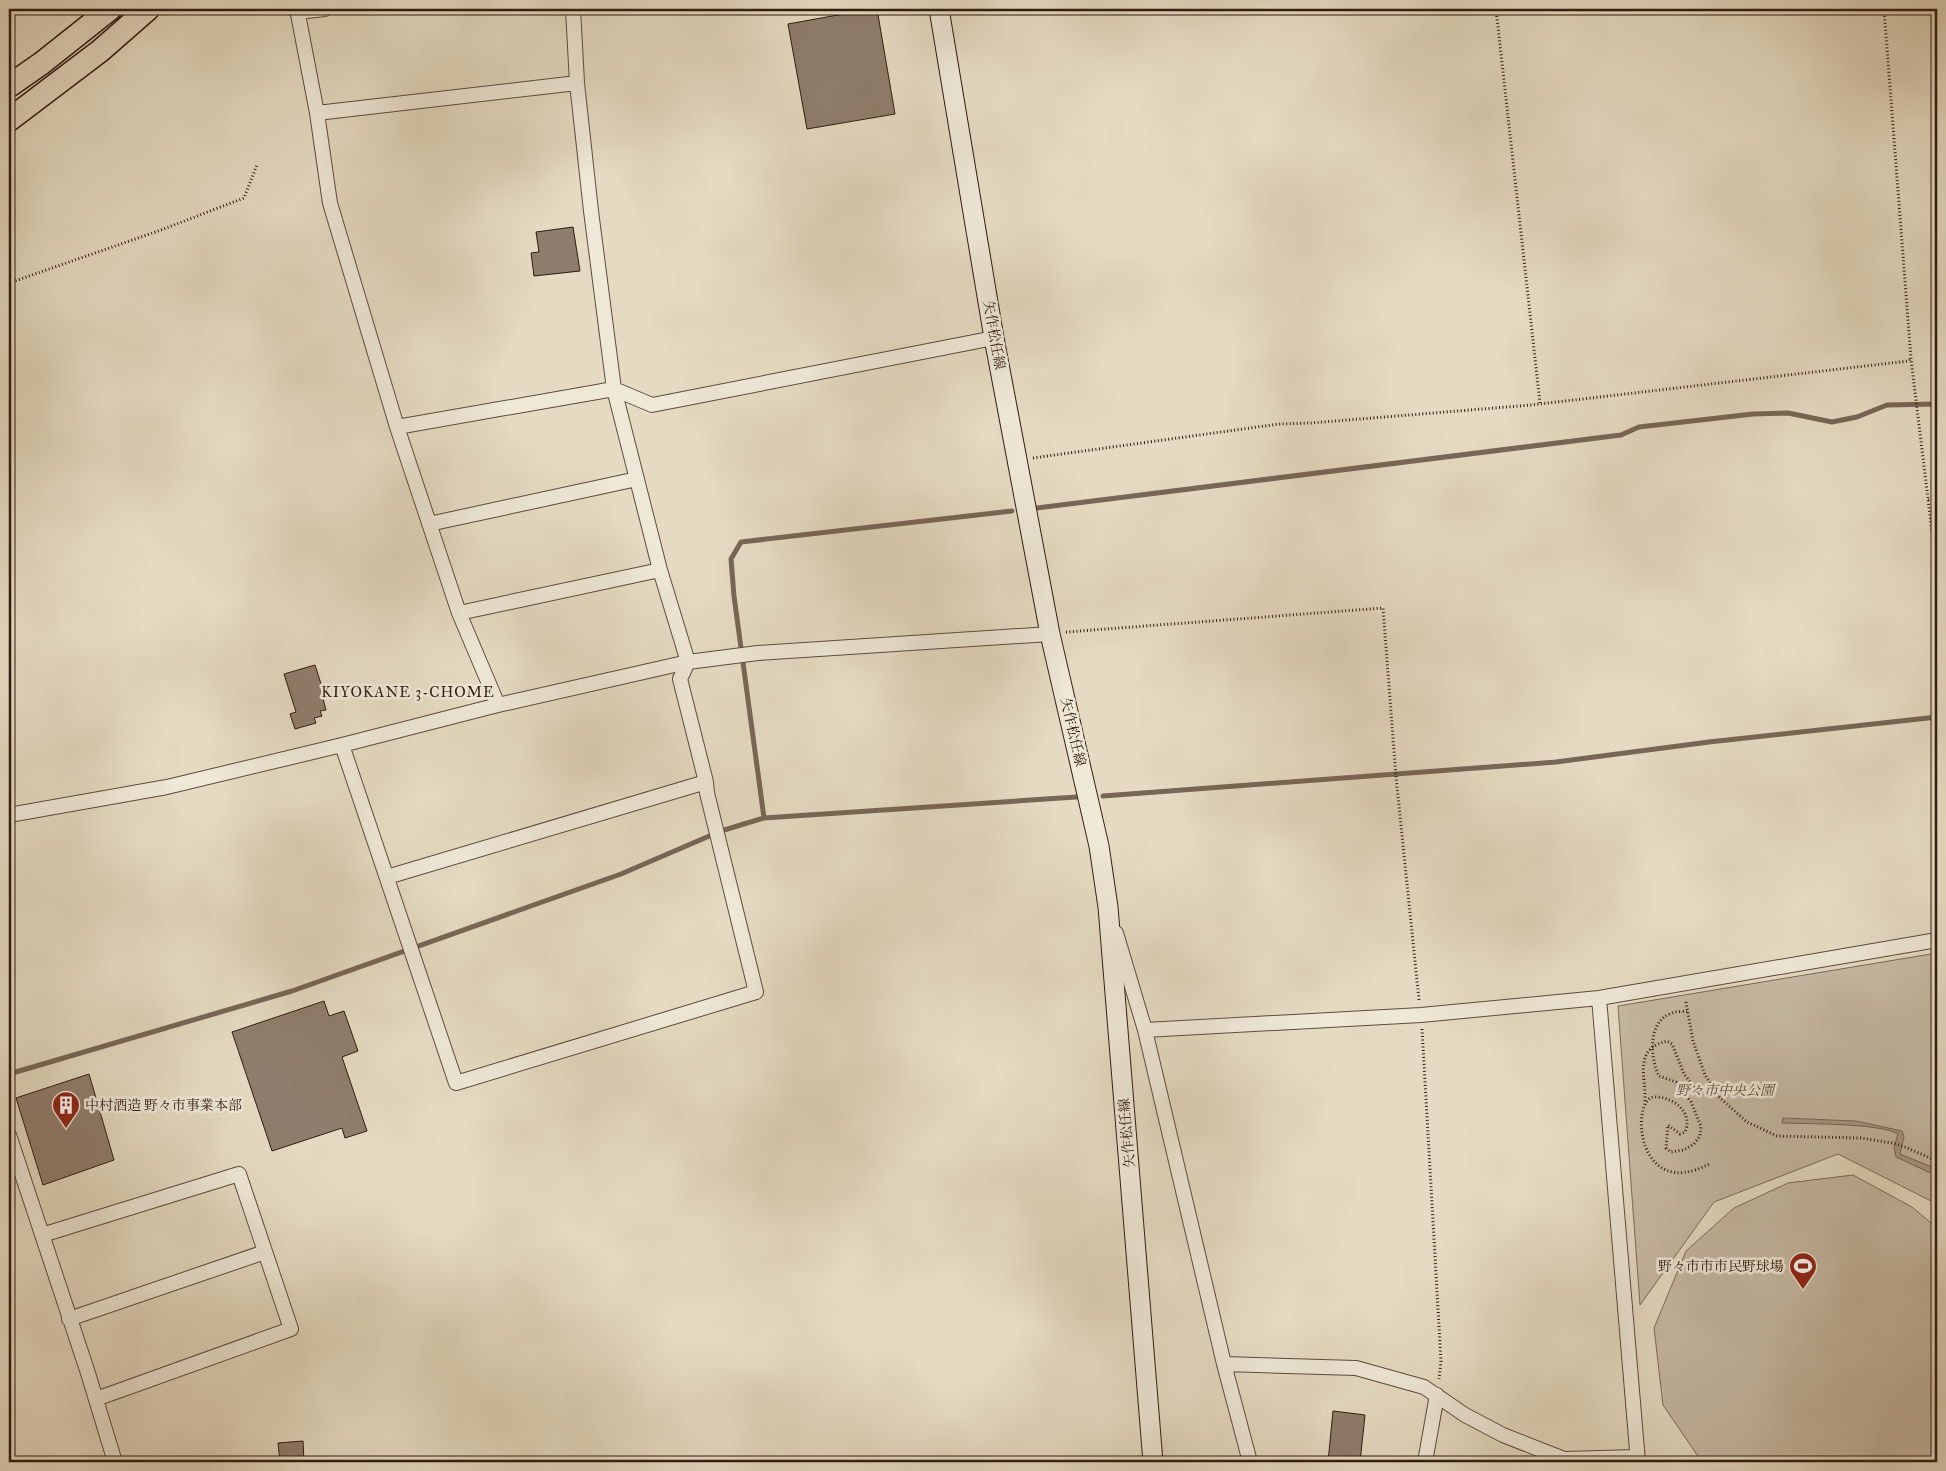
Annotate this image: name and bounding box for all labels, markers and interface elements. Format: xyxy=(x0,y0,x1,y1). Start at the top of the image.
street label: 矢作松任線 xyxy=(980,299,1008,371)
district label: KIYOKANE 3-CHOME xyxy=(321,683,495,701)
street label: 矢作松任線 xyxy=(1057,696,1089,768)
park label: 野々市中央公園 xyxy=(1676,1082,1776,1099)
building icon: 中村酒造 野々市事業本部 xyxy=(51,1090,81,1129)
place label: 中村酒造 野々市事業本部 xyxy=(85,1097,242,1114)
street label: 矢作松任線 xyxy=(1115,1097,1139,1169)
sports icon: 野々市市市民野球場 xyxy=(1788,1251,1818,1290)
place label: 野々市市市民野球場 xyxy=(1658,1258,1784,1275)

